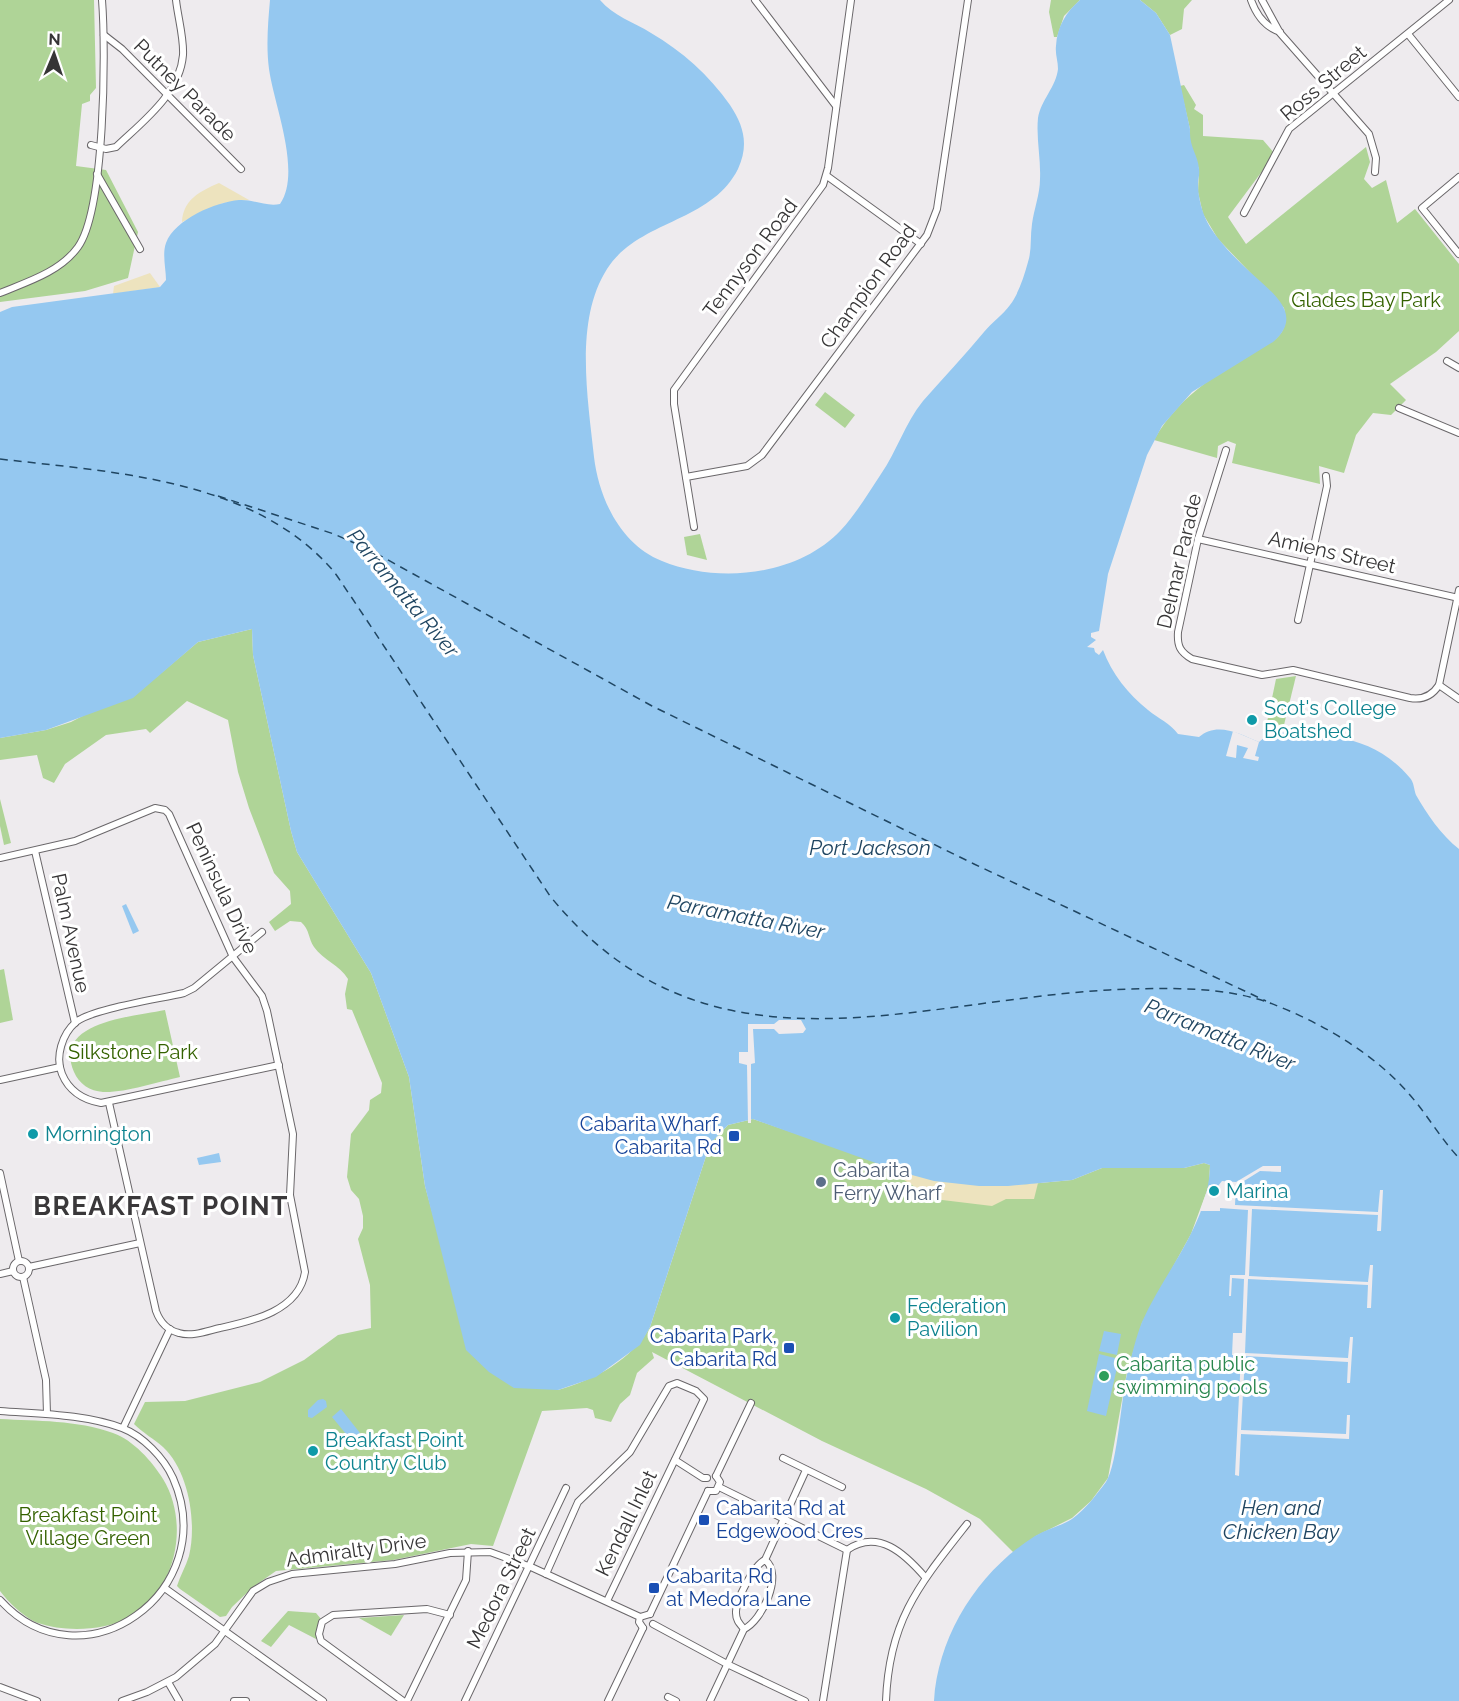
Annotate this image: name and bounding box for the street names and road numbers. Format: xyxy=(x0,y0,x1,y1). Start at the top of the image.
street label: Putney Parade xyxy=(129,34,241,146)
street label: Ross Street xyxy=(1275,40,1371,126)
street label: Tennyson Road xyxy=(698,194,802,322)
street label: Champion Road xyxy=(815,219,921,353)
street label: Delmar Parade xyxy=(1152,491,1206,631)
street label: Amiens Street xyxy=(1266,526,1398,578)
street label: Peninsula Drive xyxy=(181,818,263,958)
street label: Palm Avenue xyxy=(47,871,95,995)
street label: Kendall Inlet xyxy=(590,1466,662,1580)
street label: Medora Street xyxy=(461,1523,541,1653)
street label: Admiralty Drive xyxy=(284,1528,428,1572)

